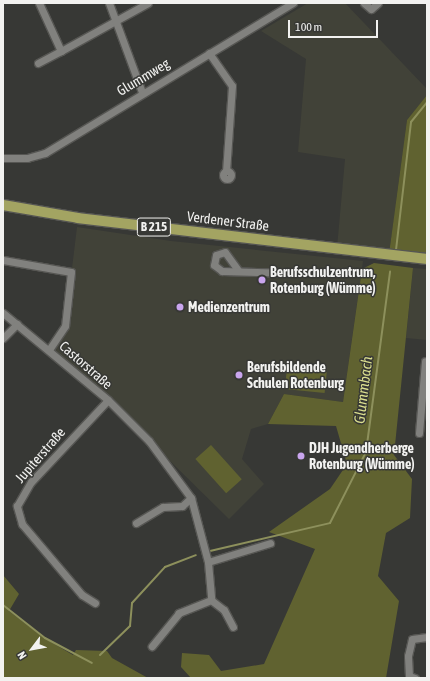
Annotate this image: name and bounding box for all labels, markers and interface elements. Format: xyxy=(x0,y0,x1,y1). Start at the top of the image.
scale bar xyxy=(290,12,380,38)
text: 100 m xyxy=(295,20,322,34)
street label: Glummweg xyxy=(114,55,172,99)
street label: Verdener Straße xyxy=(186,208,270,234)
road number: B 215 xyxy=(136,216,172,238)
place label: Berufsschulzentrum, Rotenburg (Wümme) xyxy=(270,264,376,296)
marker: Berufsschulzentrum, Rotenburg (Wümme) xyxy=(257,275,267,285)
place label: Medienzentrum xyxy=(188,299,270,315)
marker: Medienzentrum xyxy=(175,302,185,312)
street label: Castorstraße xyxy=(56,337,116,393)
water label: Glummbach xyxy=(350,355,376,425)
place label: Berufsbildende Schulen Rotenburg xyxy=(247,359,344,392)
marker: Berufsbildende Schulen Rotenburg xyxy=(234,370,244,380)
street label: Jupiterstraße xyxy=(11,424,69,486)
place label: DJH Jugendherberge Rotenburg (Wümme) xyxy=(309,440,415,472)
marker: DJH Jugendherberge Rotenburg (Wümme) xyxy=(296,451,306,461)
north arrow xyxy=(12,629,52,669)
text: N xyxy=(15,649,29,661)

